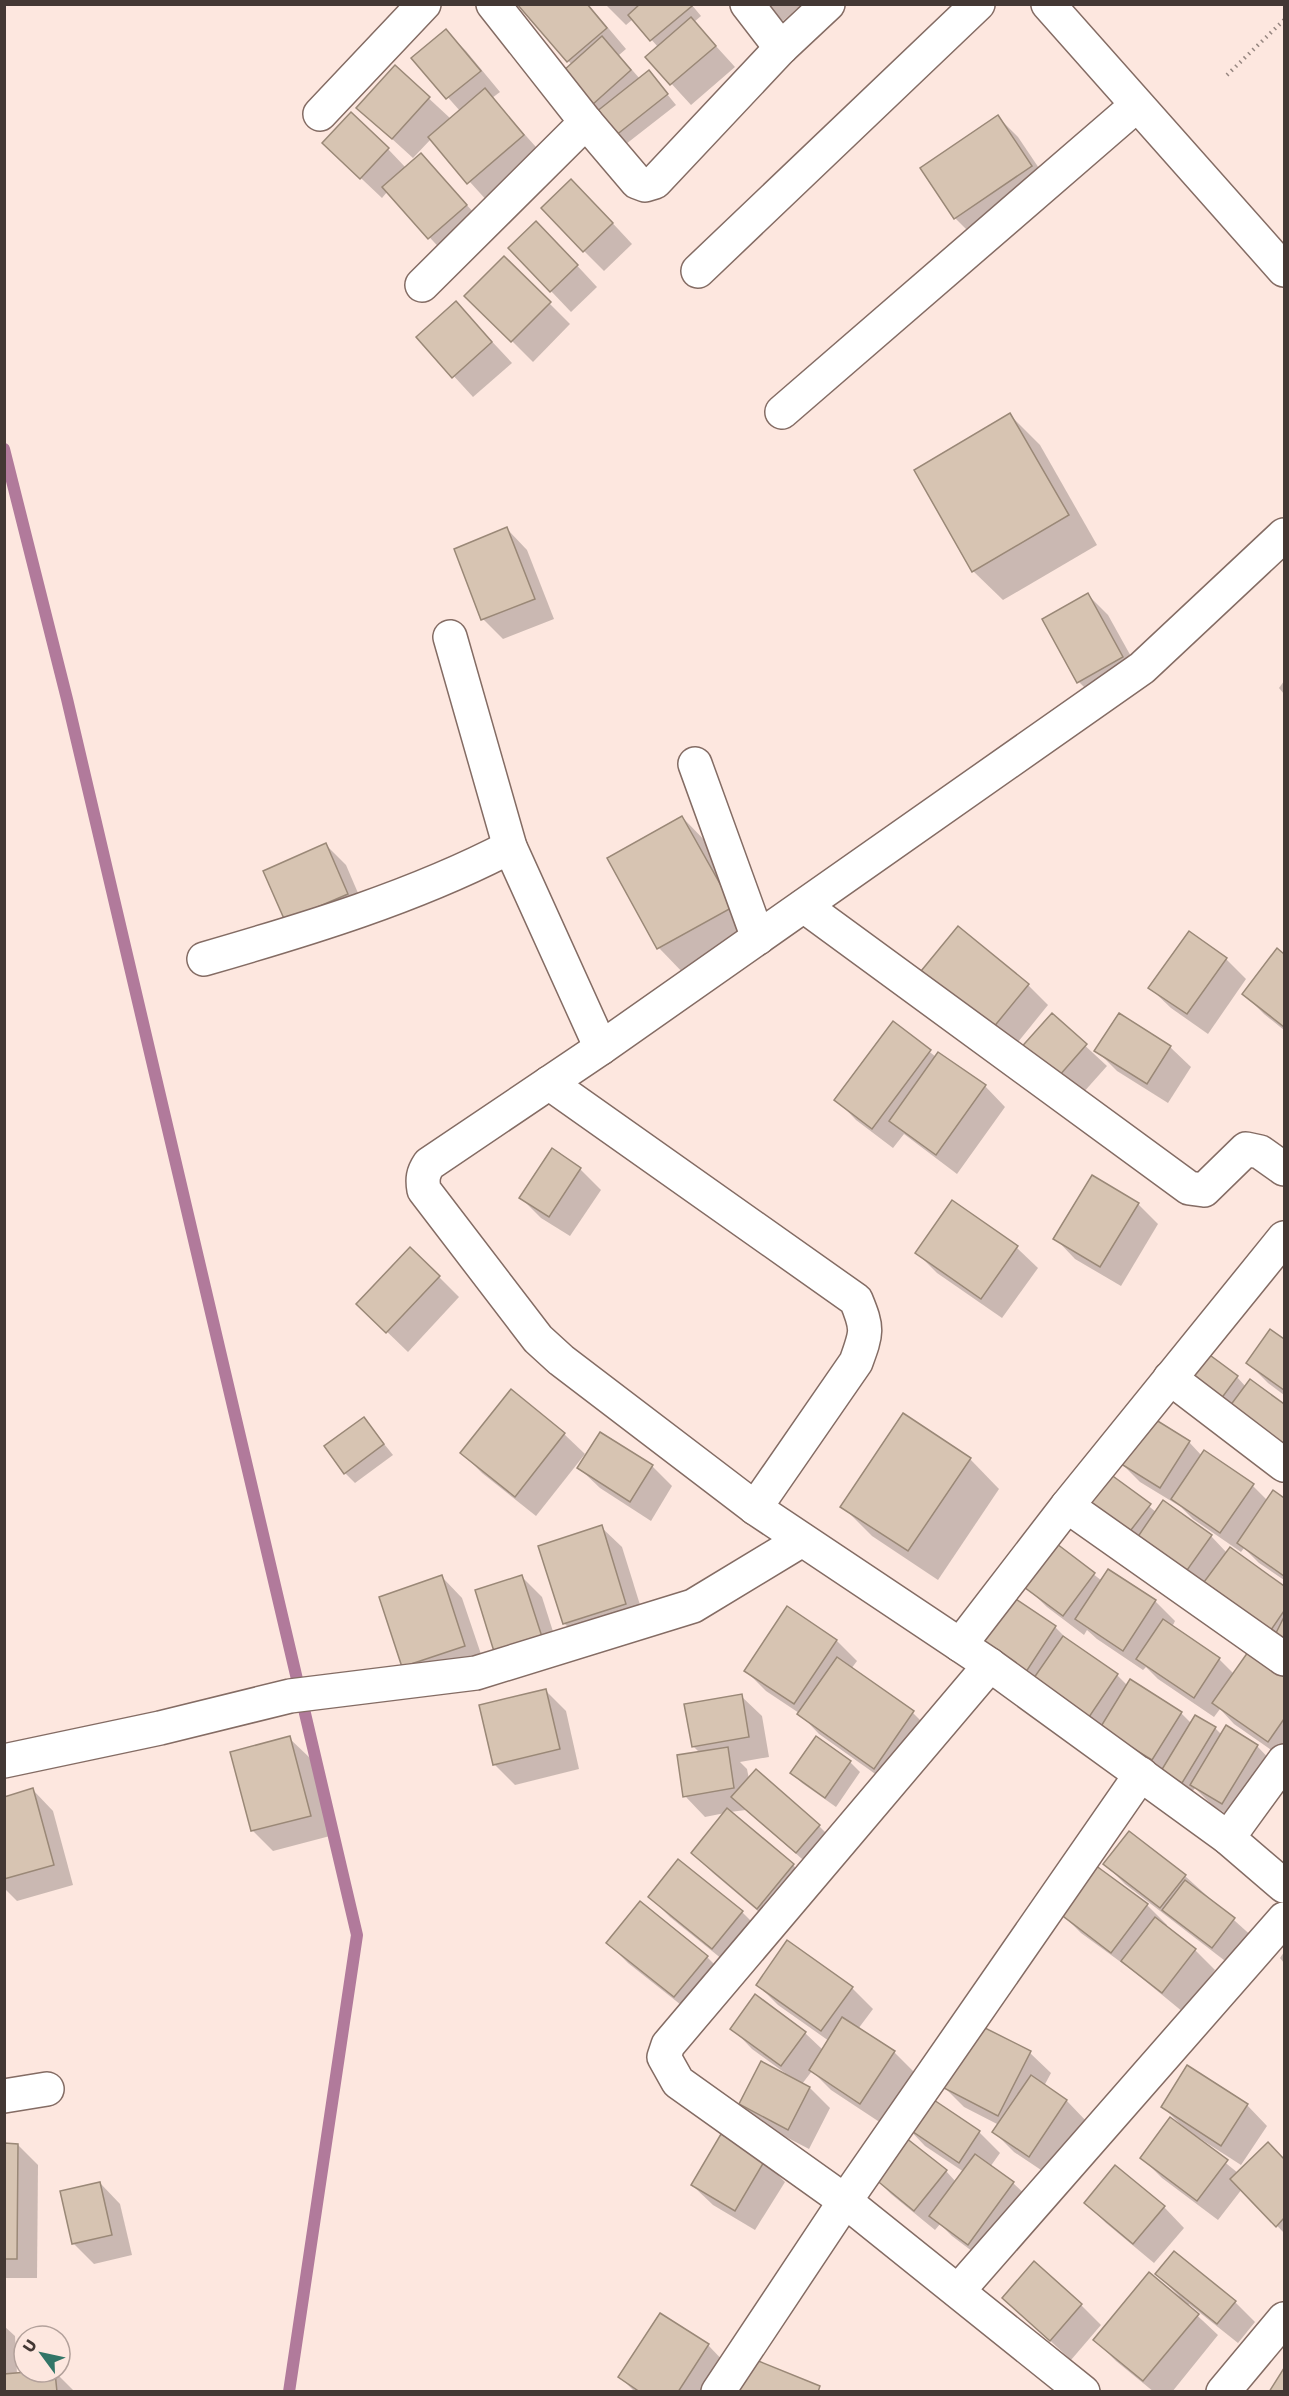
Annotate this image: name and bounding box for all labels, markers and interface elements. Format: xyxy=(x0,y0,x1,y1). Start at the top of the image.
north arrow xyxy=(12,2324,72,2384)
text: U xyxy=(17,2335,43,2357)

